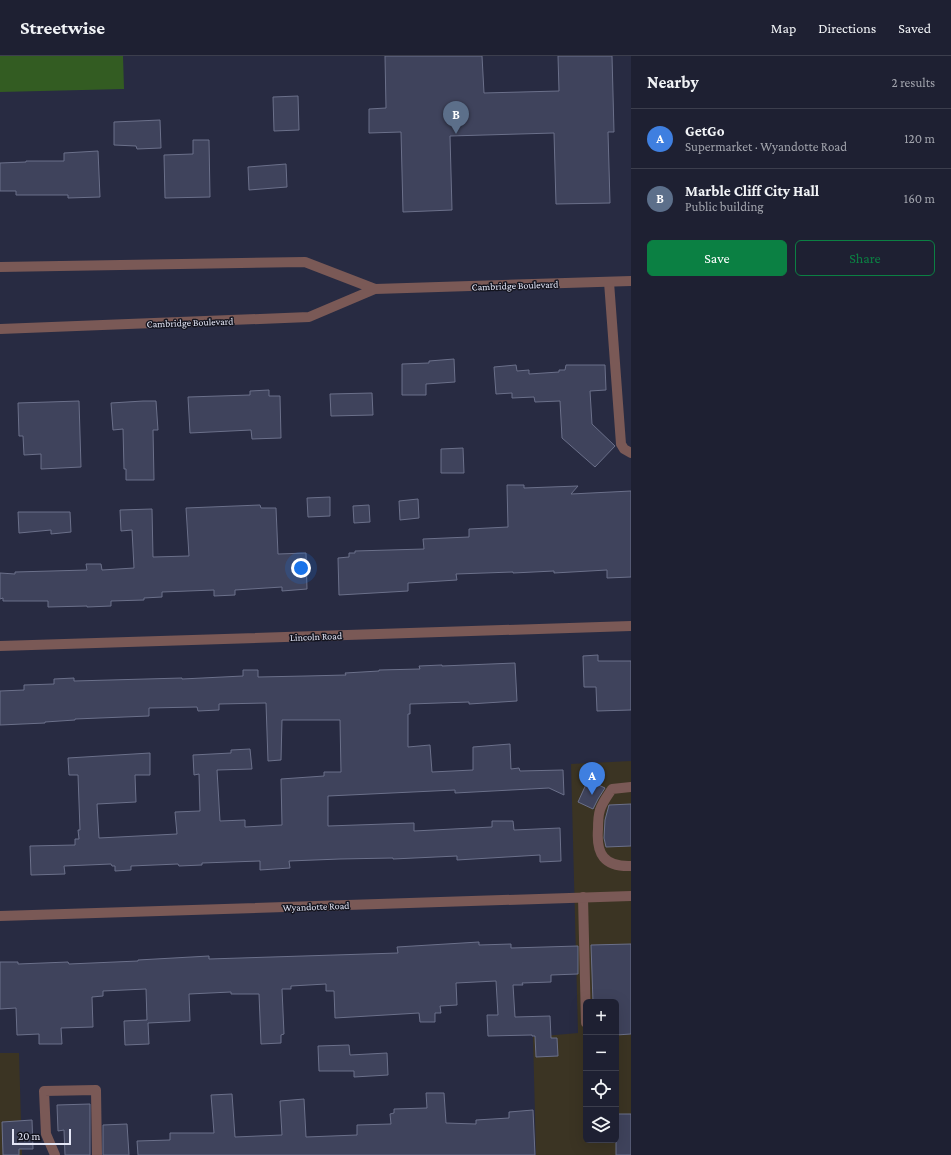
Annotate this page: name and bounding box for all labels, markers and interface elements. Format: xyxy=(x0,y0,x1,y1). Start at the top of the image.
text: Streetwise xyxy=(20,17,105,38)
text: Map xyxy=(771,20,796,36)
text: Directions xyxy=(818,20,876,36)
text: Saved xyxy=(898,20,931,36)
text: Nearby xyxy=(647,73,699,92)
text: 2 results xyxy=(892,75,935,90)
pin: B xyxy=(443,101,469,134)
text: GetGo xyxy=(685,123,725,139)
text: A xyxy=(656,131,664,146)
text: 120 m xyxy=(904,131,935,146)
text: Supermarket · Wyandotte Road xyxy=(685,139,847,154)
text: Marble Cliff City Hall xyxy=(685,183,819,199)
text: B xyxy=(656,191,664,206)
text: 160 m xyxy=(904,191,935,206)
text: Public building xyxy=(685,199,764,214)
button: Save xyxy=(647,240,787,276)
button: Share xyxy=(795,240,935,276)
street label: Cambridge Boulevard xyxy=(472,278,559,293)
street label: Cambridge Boulevard xyxy=(147,315,234,330)
your location xyxy=(291,558,311,578)
street label: Lincoln Road xyxy=(290,630,343,643)
pin: A xyxy=(579,762,605,795)
street label: Wyandotte Road xyxy=(282,900,350,913)
map controls xyxy=(583,999,619,1143)
button: + xyxy=(583,999,619,1035)
button: − xyxy=(583,1035,619,1071)
button: locate xyxy=(583,1071,619,1107)
button: layers xyxy=(583,1107,619,1143)
scale bar xyxy=(12,1127,71,1146)
text: 20 m xyxy=(18,1130,40,1142)

